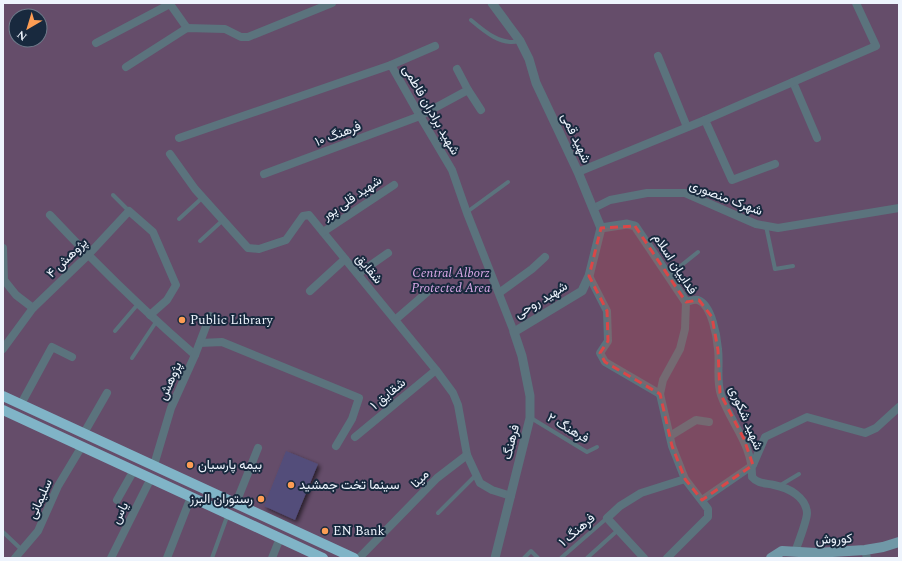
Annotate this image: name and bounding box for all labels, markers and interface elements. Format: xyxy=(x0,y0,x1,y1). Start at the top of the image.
north arrow xyxy=(8,8,48,48)
text: N xyxy=(13,26,31,45)
street label: شهید برادران فاطمی xyxy=(397,61,465,159)
street label: شهید قمی xyxy=(556,109,596,167)
street label: فرهنگ ۱۰ xyxy=(312,116,364,152)
street label: شهید قلی پور xyxy=(317,171,386,226)
street label: شهرک منصوری xyxy=(686,175,766,221)
street label: فداییان اسلام xyxy=(648,229,702,299)
street label: پژوهش ۴ xyxy=(42,233,92,283)
street label: شقایق xyxy=(350,249,388,289)
park label: Central Alborz Protected Area xyxy=(411,263,491,298)
street label: شهید روحی xyxy=(511,276,571,324)
place label: Public Library xyxy=(190,310,274,330)
marker: Public Library xyxy=(177,315,187,325)
street label: پژوهش xyxy=(153,359,187,403)
street label: شقایق ۱ xyxy=(366,373,410,415)
street label: شهید شکوری xyxy=(724,383,768,453)
street label: فرهنگ ۲ xyxy=(543,408,593,448)
street label: فرهنگ xyxy=(497,422,525,462)
place label: بیمه پارسیان xyxy=(198,455,262,475)
marker: بیمه پارسیان xyxy=(185,460,195,470)
street label: مینا xyxy=(406,465,434,493)
place label: سینما تخت جمشید xyxy=(299,475,399,495)
street label: سلیمانی xyxy=(22,476,58,522)
marker: سینما تخت جمشید xyxy=(286,480,296,490)
place label: رستوران البرز xyxy=(189,489,253,509)
marker: رستوران البرز xyxy=(256,494,266,504)
street label: یاس xyxy=(106,498,134,528)
street label: فرهنگ ۱ xyxy=(554,508,600,552)
place label: EN Bank xyxy=(333,521,385,541)
marker: EN Bank xyxy=(320,526,330,536)
street label: کوروش xyxy=(815,528,853,550)

